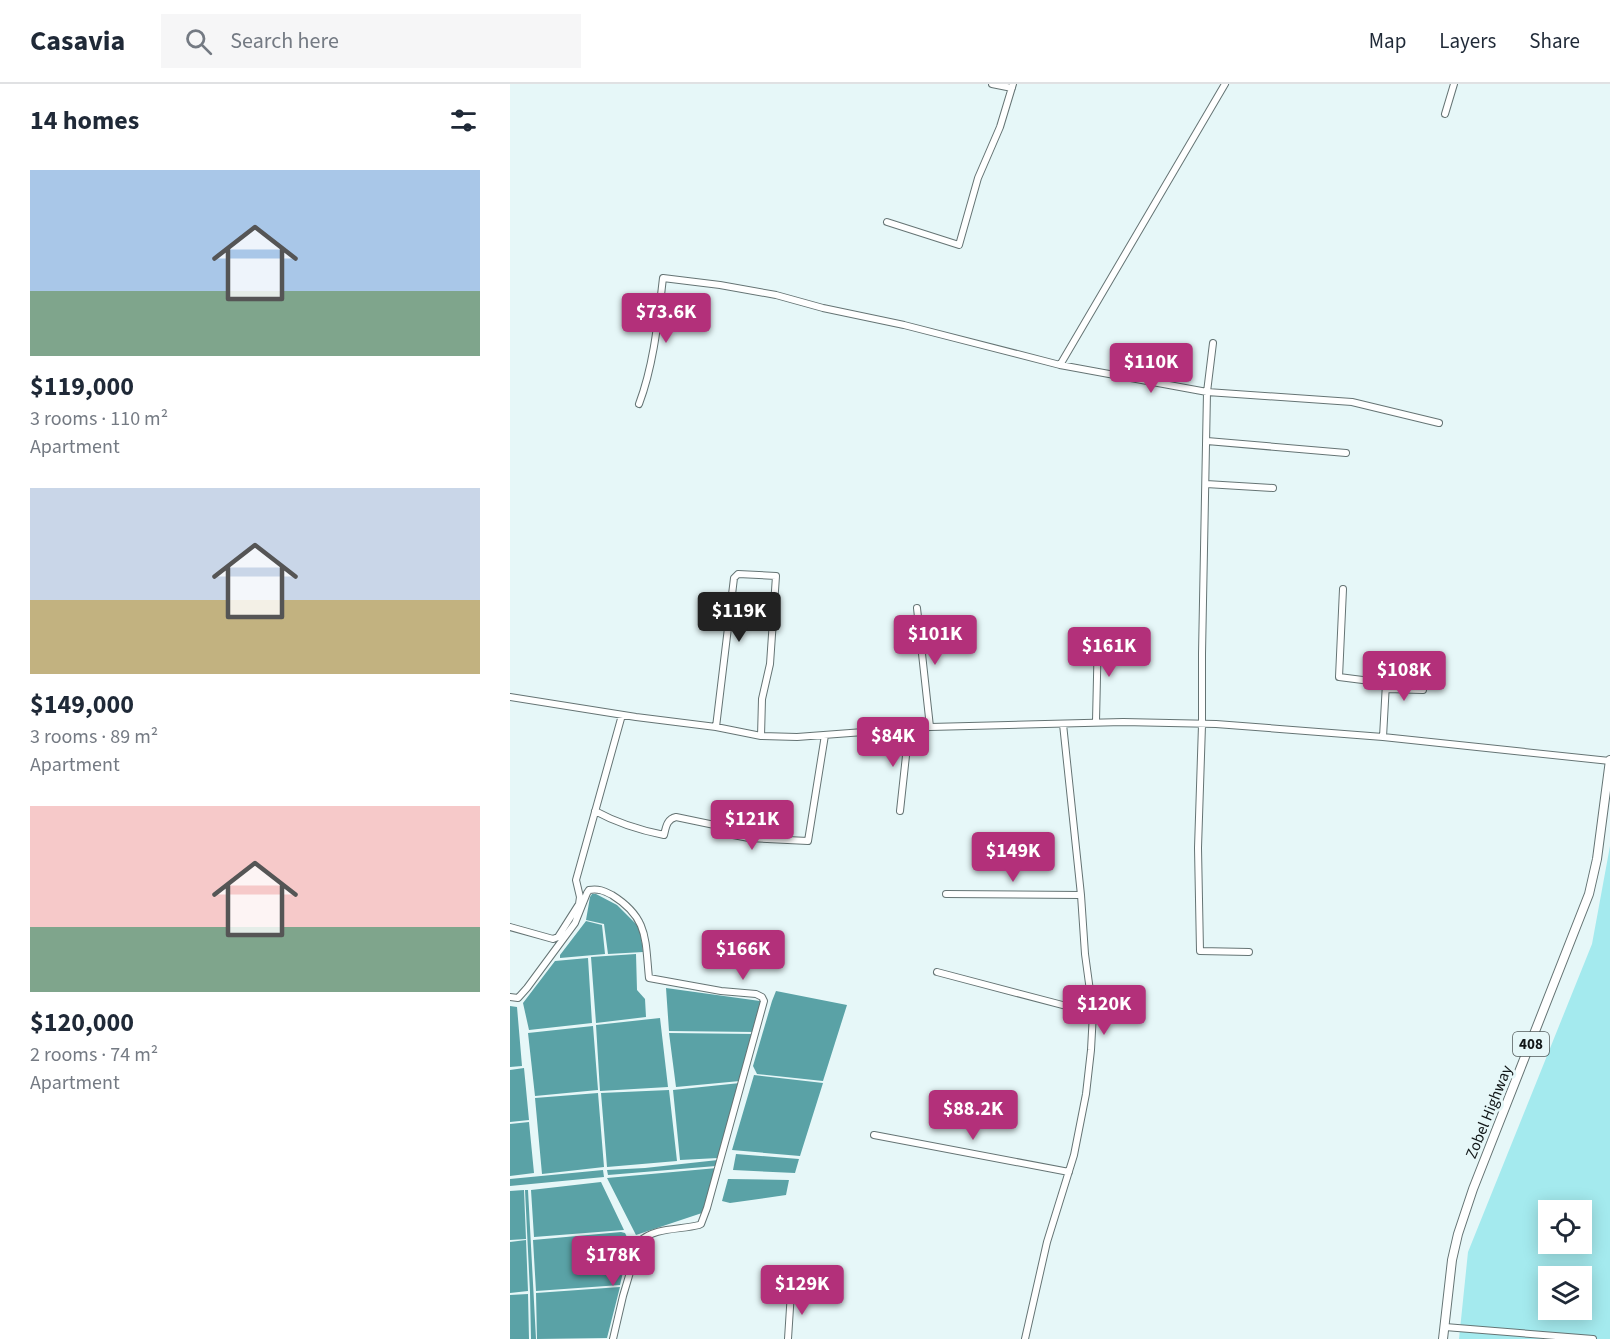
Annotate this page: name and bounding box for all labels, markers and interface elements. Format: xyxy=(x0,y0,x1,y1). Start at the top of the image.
search box xyxy=(161,14,581,68)
text: Casavia xyxy=(30,21,125,61)
icon: search xyxy=(182,25,215,58)
text: Search here xyxy=(230,25,339,57)
text: Map xyxy=(1369,26,1406,56)
text: Layers xyxy=(1439,26,1496,56)
text: Share xyxy=(1529,26,1580,56)
text: 14 homes xyxy=(30,102,139,139)
icon: filters xyxy=(447,104,480,137)
icon: home xyxy=(201,209,309,317)
pin: $73.6K xyxy=(617,293,715,344)
text: $73.6K xyxy=(636,298,696,326)
pin: $110K xyxy=(1109,343,1193,394)
text: $110K xyxy=(1124,348,1178,376)
text: $119,000 xyxy=(30,368,134,405)
text: 3 rooms · 110 m² xyxy=(30,405,168,433)
text: Apartment xyxy=(30,433,120,461)
icon: home xyxy=(201,527,309,635)
pin: $119K xyxy=(697,592,781,643)
text: $119K xyxy=(712,597,766,625)
pin: $101K xyxy=(893,615,977,666)
text: $101K xyxy=(908,620,962,648)
pin: $161K xyxy=(1067,627,1151,678)
text: $161K xyxy=(1082,632,1136,660)
pin: $108K xyxy=(1362,651,1446,702)
text: $108K xyxy=(1377,656,1431,684)
text: $149,000 xyxy=(30,686,134,723)
pin: $84K xyxy=(857,717,929,768)
text: $84K xyxy=(871,722,915,750)
text: 3 rooms · 89 m² xyxy=(30,723,158,751)
text: Apartment xyxy=(30,751,120,779)
pin: $121K xyxy=(710,800,794,851)
text: $121K xyxy=(725,805,779,833)
pin: $149K xyxy=(971,832,1055,883)
text: $149K xyxy=(986,837,1040,865)
icon: home xyxy=(201,845,309,953)
pin: $166K xyxy=(701,930,785,981)
text: $166K xyxy=(716,935,770,963)
pin: $120K xyxy=(1062,985,1146,1036)
text: $120K xyxy=(1077,990,1131,1018)
text: $120,000 xyxy=(30,1004,134,1041)
road number: 408 xyxy=(1513,1032,1549,1056)
text: 2 rooms · 74 m² xyxy=(30,1041,158,1069)
street label: Zobel Highway xyxy=(1460,1061,1518,1162)
text: Apartment xyxy=(30,1069,120,1097)
pin: $88.2K xyxy=(924,1090,1022,1141)
text: $88.2K xyxy=(943,1095,1003,1123)
map controls xyxy=(1538,1200,1592,1320)
button: locate xyxy=(1538,1200,1592,1254)
pin: $178K xyxy=(571,1236,655,1287)
text: $178K xyxy=(586,1241,640,1269)
pin: $129K xyxy=(760,1265,844,1316)
button: layers xyxy=(1538,1266,1592,1320)
text: $129K xyxy=(775,1270,829,1298)

